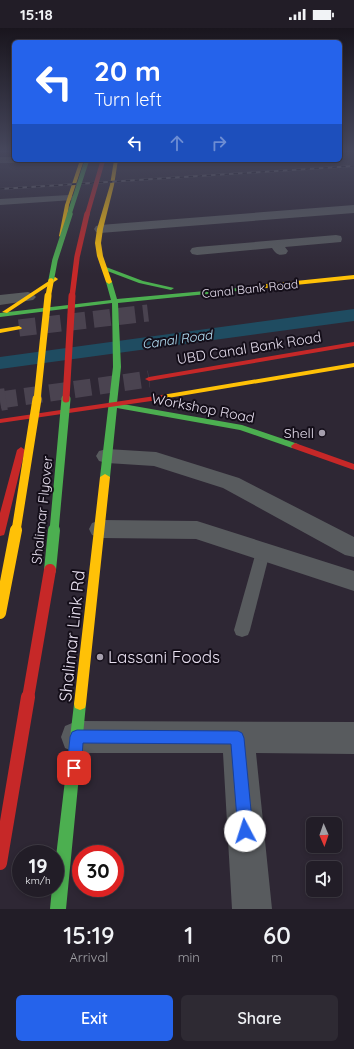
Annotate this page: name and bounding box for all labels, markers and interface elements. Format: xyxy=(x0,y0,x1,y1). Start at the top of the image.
text: 15:18 xyxy=(20,5,53,24)
text: 20 m xyxy=(94,53,161,88)
icon: left xyxy=(28,56,80,108)
text: Turn left xyxy=(94,88,162,111)
icon: left xyxy=(124,132,146,154)
icon: ahead xyxy=(166,132,188,154)
icon: right xyxy=(208,132,230,154)
street label: Canal Bank Road xyxy=(201,276,299,301)
water label: Canal Road xyxy=(141,326,215,352)
street label: UBD Canal Bank Road xyxy=(176,328,322,368)
street label: Workshop Road xyxy=(150,389,256,427)
place label: Shell xyxy=(284,424,314,442)
marker: Shell xyxy=(317,428,327,438)
street label: Shalimar Flyover xyxy=(27,454,57,565)
street label: Shalimar Link Rd xyxy=(54,569,89,703)
place label: Lassani Foods xyxy=(108,646,220,667)
marker: Lassani Foods xyxy=(95,652,105,662)
pin xyxy=(57,751,91,785)
icon: arrive xyxy=(63,757,85,779)
position arrow xyxy=(224,810,266,852)
north arrow xyxy=(306,817,342,853)
map controls xyxy=(306,817,342,897)
speed limit sign: 30 xyxy=(72,845,124,897)
text: 19 xyxy=(28,853,48,878)
button: sound xyxy=(306,861,342,897)
text: km/h xyxy=(25,874,51,887)
text: 15:19 xyxy=(63,920,115,950)
text: 1 xyxy=(184,920,193,950)
text: 60 xyxy=(263,920,291,950)
text: Arrival xyxy=(69,949,108,965)
text: min xyxy=(178,949,200,965)
text: m xyxy=(271,949,283,965)
button: Exit xyxy=(16,995,173,1041)
button: Share xyxy=(181,995,338,1041)

